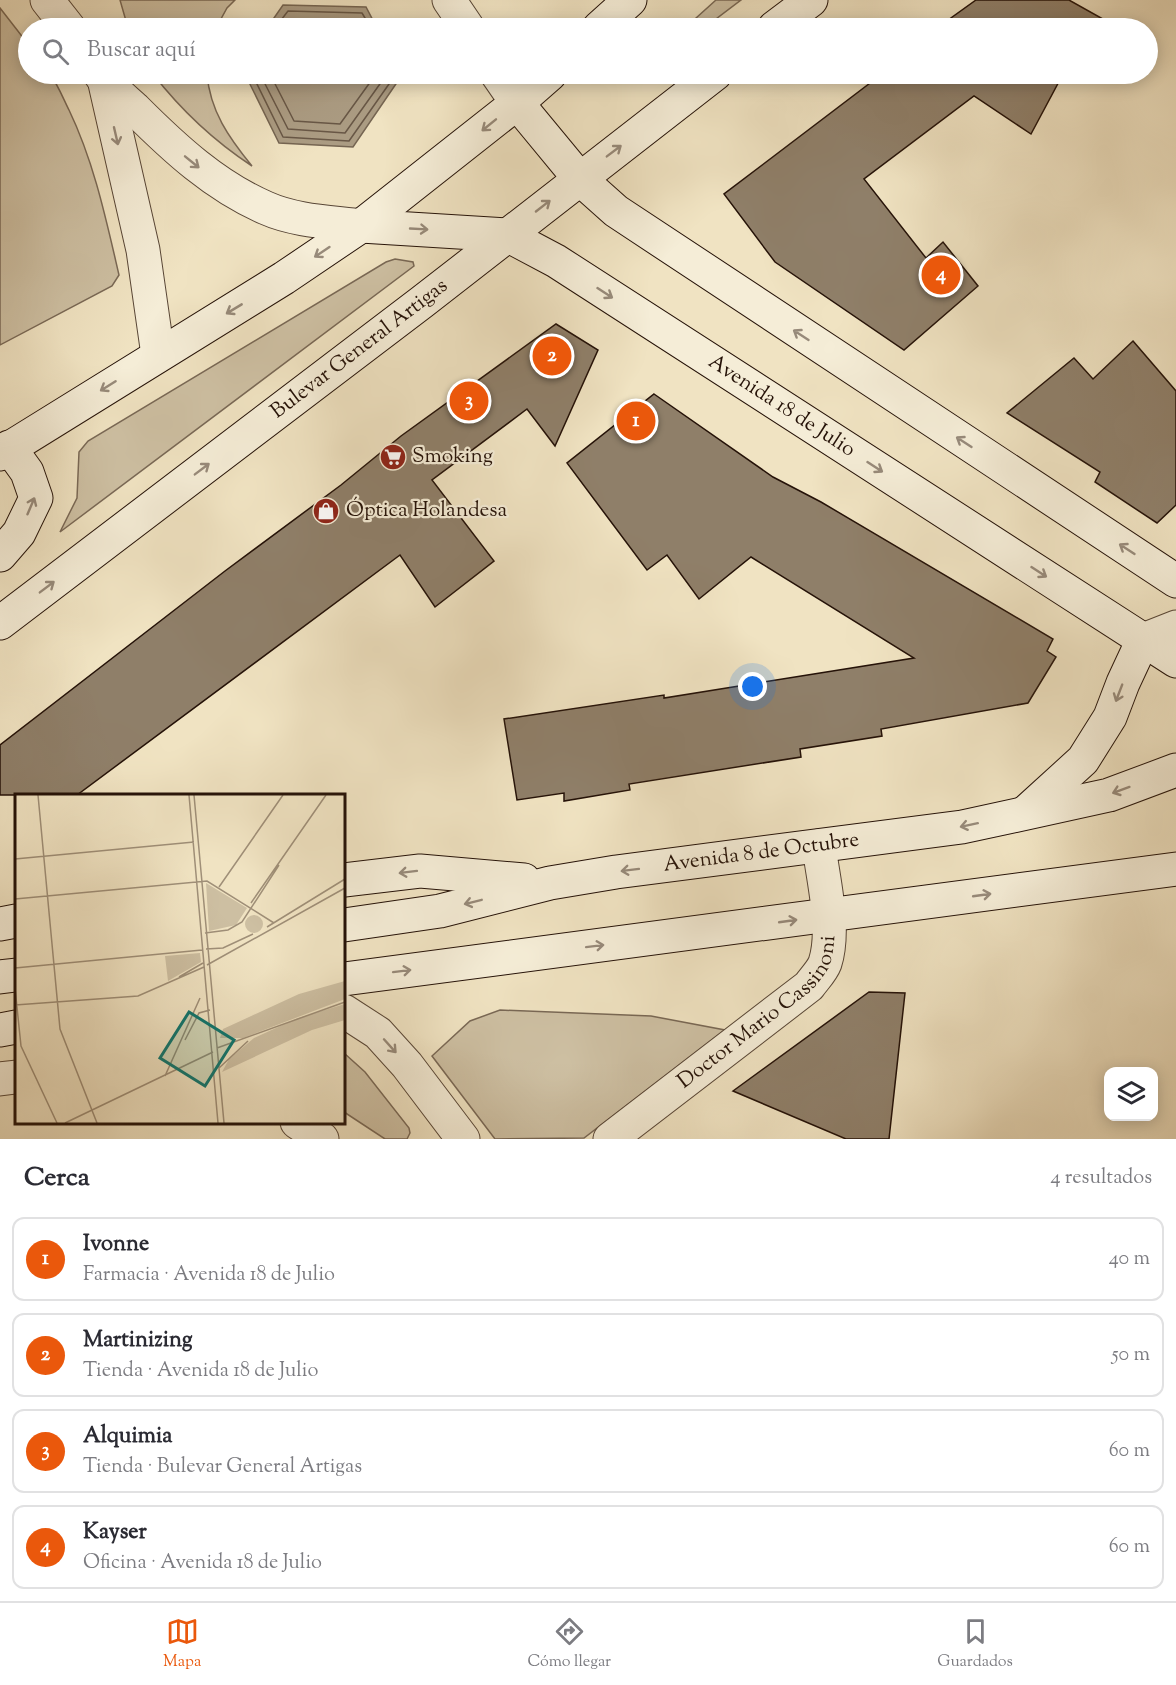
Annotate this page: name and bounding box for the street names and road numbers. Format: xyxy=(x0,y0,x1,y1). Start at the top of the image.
street label: Bulevar General Artigas xyxy=(265,272,455,427)
street label: Avenida 18 de Julio xyxy=(702,348,861,465)
street label: Avenida 8 de Octubre xyxy=(662,826,861,881)
street label: Doctor Mario Cassinoni xyxy=(671,935,844,1097)

